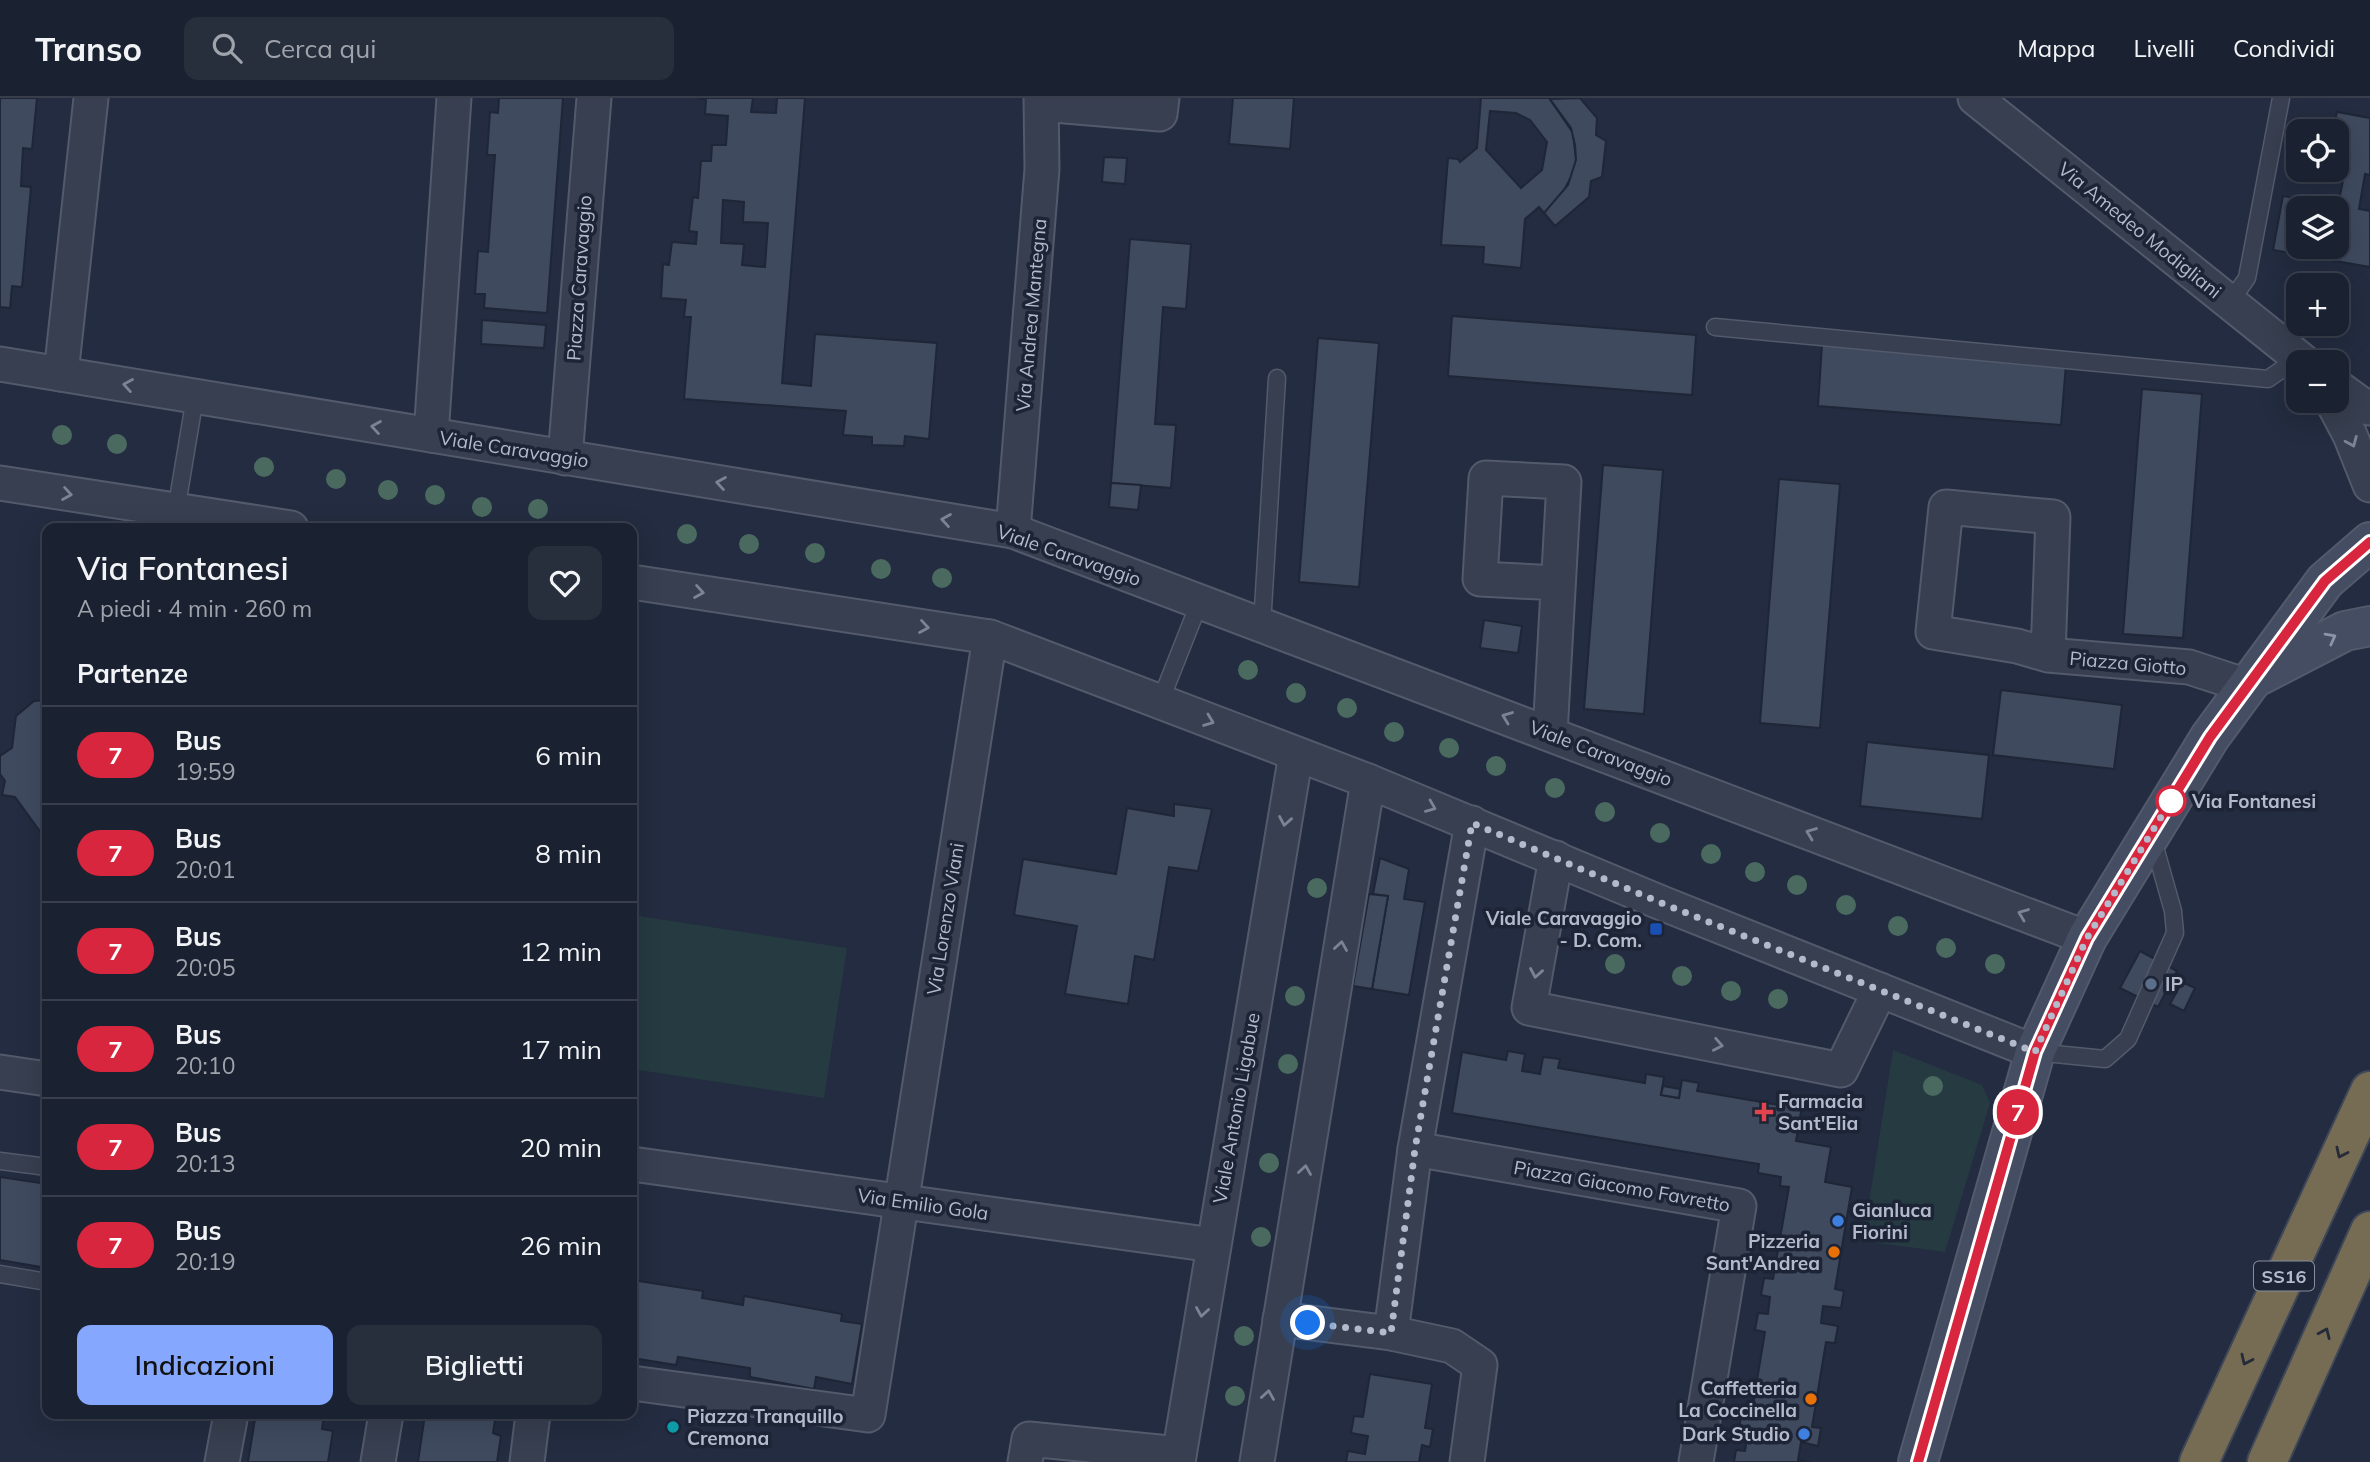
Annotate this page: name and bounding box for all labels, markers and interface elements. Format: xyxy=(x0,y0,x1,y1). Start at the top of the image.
search box xyxy=(184,17,674,80)
text: Transo xyxy=(35,28,142,69)
icon: search xyxy=(208,29,246,67)
text: Cerca qui xyxy=(264,32,376,65)
text: Mappa xyxy=(2017,33,2095,63)
text: Livelli xyxy=(2133,33,2195,63)
text: Condividi xyxy=(2233,33,2335,63)
map controls xyxy=(2286,119,2349,413)
button: locate xyxy=(2286,119,2349,182)
street label: Via Amedeo Modigliani xyxy=(2053,157,2227,303)
street label: Piazza Caravaggio xyxy=(561,194,597,362)
button: layers xyxy=(2286,196,2349,259)
street label: Via Andrea Mantegna xyxy=(1011,217,1051,413)
button: + xyxy=(2286,273,2349,336)
button: − xyxy=(2286,350,2349,413)
one-way arrow xyxy=(122,378,134,393)
one-way arrow xyxy=(370,419,382,434)
street label: Viale Caravaggio xyxy=(438,425,590,473)
one-way arrow xyxy=(2344,435,2358,447)
one-way arrow xyxy=(715,476,727,491)
one-way arrow xyxy=(62,486,73,501)
one-way arrow xyxy=(940,513,952,528)
street label: Viale Caravaggio xyxy=(994,519,1144,591)
button: heart xyxy=(528,546,602,620)
text: Via Fontanesi xyxy=(77,547,289,588)
one-way arrow xyxy=(693,584,705,599)
text: A piedi · 4 min · 260 m xyxy=(77,594,312,623)
one-way arrow xyxy=(918,619,930,634)
one-way arrow xyxy=(2324,633,2337,646)
street label: Piazza Giotto xyxy=(2069,646,2187,680)
text: Partenze xyxy=(77,657,188,690)
one-way arrow xyxy=(1501,711,1513,725)
one-way arrow xyxy=(1202,712,1214,726)
street label: Viale Caravaggio xyxy=(1526,715,1676,791)
text: Bus xyxy=(175,724,221,757)
text: 6 min xyxy=(535,739,602,772)
text: 7 xyxy=(108,740,123,770)
text: 19:59 xyxy=(175,757,235,786)
marker: Via Fontanesi xyxy=(2156,786,2186,816)
place label: Via Fontanesi xyxy=(2191,789,2316,813)
one-way arrow xyxy=(1424,798,1436,812)
one-way arrow xyxy=(1278,815,1293,827)
text: Bus xyxy=(175,822,221,855)
one-way arrow xyxy=(1805,827,1817,841)
text: 8 min xyxy=(535,837,602,870)
text: 7 xyxy=(108,838,123,868)
street label: Via Lorenzo Viani xyxy=(921,841,969,997)
text: 20:01 xyxy=(175,855,235,884)
place label: Viale Caravaggio - D. Com. xyxy=(1485,906,1642,952)
one-way arrow xyxy=(2018,908,2030,922)
text: Bus xyxy=(175,920,221,953)
marker: Viale Caravaggio - D. Com. xyxy=(1648,921,1664,937)
text: 12 min xyxy=(520,935,602,968)
text: 7 xyxy=(108,936,123,966)
one-way arrow xyxy=(1333,940,1348,951)
text: 20:05 xyxy=(175,953,235,982)
one-way arrow xyxy=(1529,967,1544,979)
place label: IP xyxy=(2165,972,2183,996)
marker: IP xyxy=(2143,976,2159,992)
street label: Viale Antonio Ligabue xyxy=(1207,1011,1265,1205)
text: Bus xyxy=(175,1018,221,1051)
text: 17 min xyxy=(520,1033,602,1066)
text: 7 xyxy=(108,1034,123,1064)
one-way arrow xyxy=(1712,1037,1724,1052)
text: 20:10 xyxy=(175,1051,235,1080)
place label: Farmacia Sant'Elia xyxy=(1778,1089,1863,1135)
line badge: 7 xyxy=(1995,1089,2041,1135)
text: 7 xyxy=(2011,1097,2025,1127)
marker: Farmacia Sant'Elia xyxy=(1756,1104,1772,1120)
text: Bus xyxy=(175,1116,221,1149)
text: 20 min xyxy=(520,1131,602,1164)
text: 7 xyxy=(108,1132,123,1162)
one-way arrow xyxy=(2335,1146,2349,1158)
text: 20:13 xyxy=(175,1149,235,1178)
street label: Piazza Giacomo Favretto xyxy=(1512,1155,1732,1217)
one-way arrow xyxy=(1297,1164,1312,1176)
street label: Via Emilio Gola xyxy=(856,1183,990,1225)
place label: Gianluca Fiorini xyxy=(1852,1198,1932,1244)
marker: Gianluca Fiorini xyxy=(1830,1213,1846,1229)
text: Bus xyxy=(175,1214,221,1247)
text: 26 min xyxy=(520,1229,602,1262)
place label: Pizzeria Sant'Andrea xyxy=(1706,1229,1820,1275)
text: 7 xyxy=(108,1230,123,1260)
marker: Pizzeria Sant'Andrea xyxy=(1826,1244,1842,1260)
text: 20:19 xyxy=(175,1247,235,1276)
road number: SS16 xyxy=(2254,1261,2314,1290)
your location xyxy=(1290,1305,1325,1340)
one-way arrow xyxy=(1195,1306,1210,1318)
button: Indicazioni xyxy=(77,1325,333,1405)
button: Biglietti xyxy=(347,1325,602,1405)
one-way arrow xyxy=(2317,1327,2331,1340)
one-way arrow xyxy=(2240,1353,2254,1365)
place label: Caffetteria La Coccinella xyxy=(1678,1376,1797,1422)
one-way arrow xyxy=(1260,1389,1275,1401)
marker: Caffetteria La Coccinella xyxy=(1803,1391,1819,1407)
place label: Piazza Tranquillo Cremona xyxy=(687,1404,843,1450)
marker: Piazza Tranquillo Cremona xyxy=(665,1419,681,1435)
place label: Dark Studio xyxy=(1682,1422,1790,1446)
marker: Dark Studio xyxy=(1796,1426,1812,1442)

